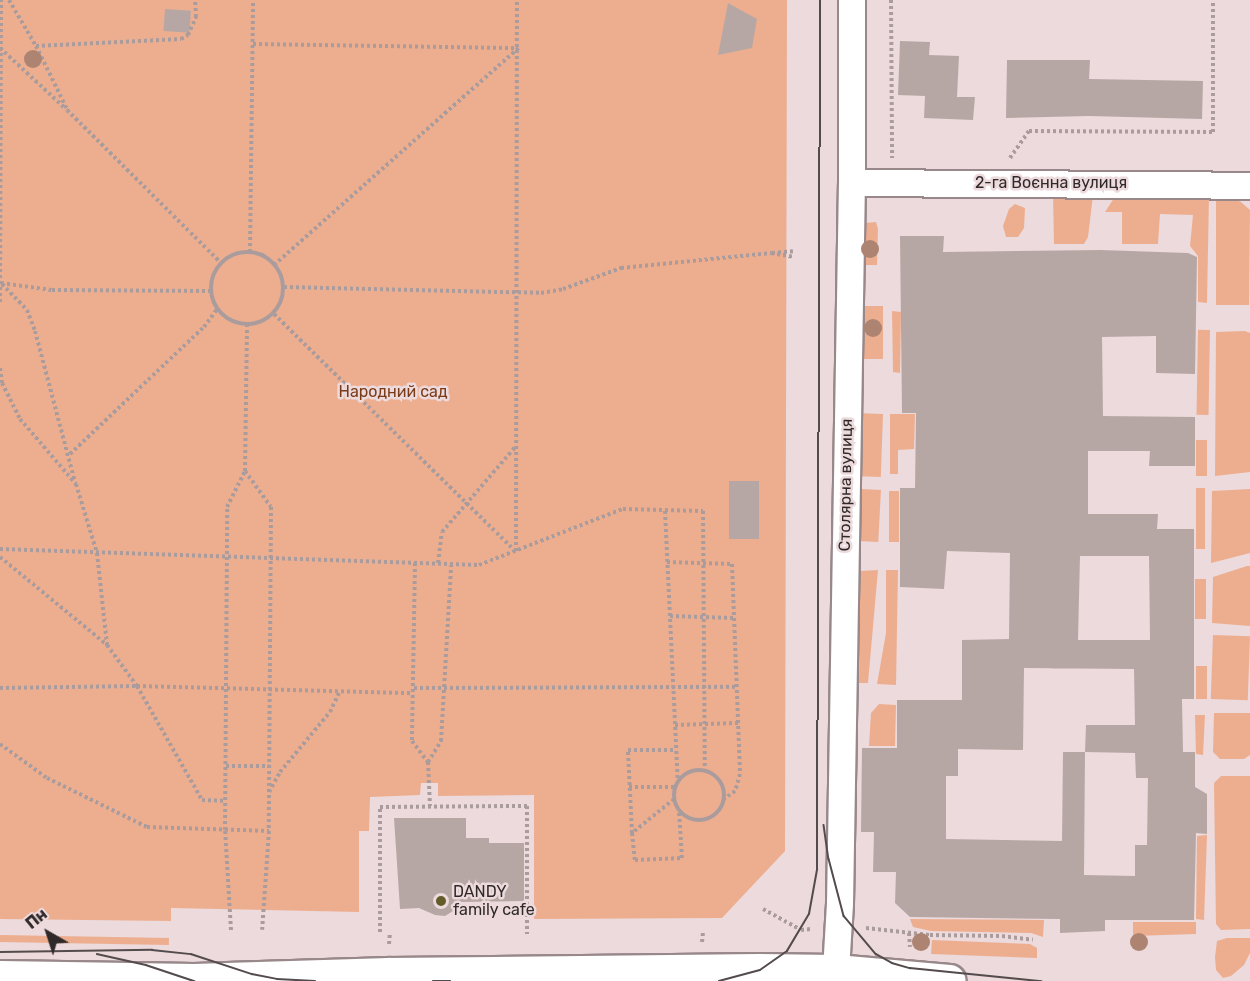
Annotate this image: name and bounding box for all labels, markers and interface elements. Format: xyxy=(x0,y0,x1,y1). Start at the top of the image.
street label: 2-га Воєнна вулиця xyxy=(975,173,1127,193)
park label: Народний сад xyxy=(339,382,447,402)
street label: Столярна вулиця xyxy=(835,418,857,552)
place label: DANDY family cafe xyxy=(453,882,535,920)
marker: DANDY family cafe xyxy=(434,894,448,908)
north arrow xyxy=(18,903,78,963)
text: Пн xyxy=(22,904,51,933)

